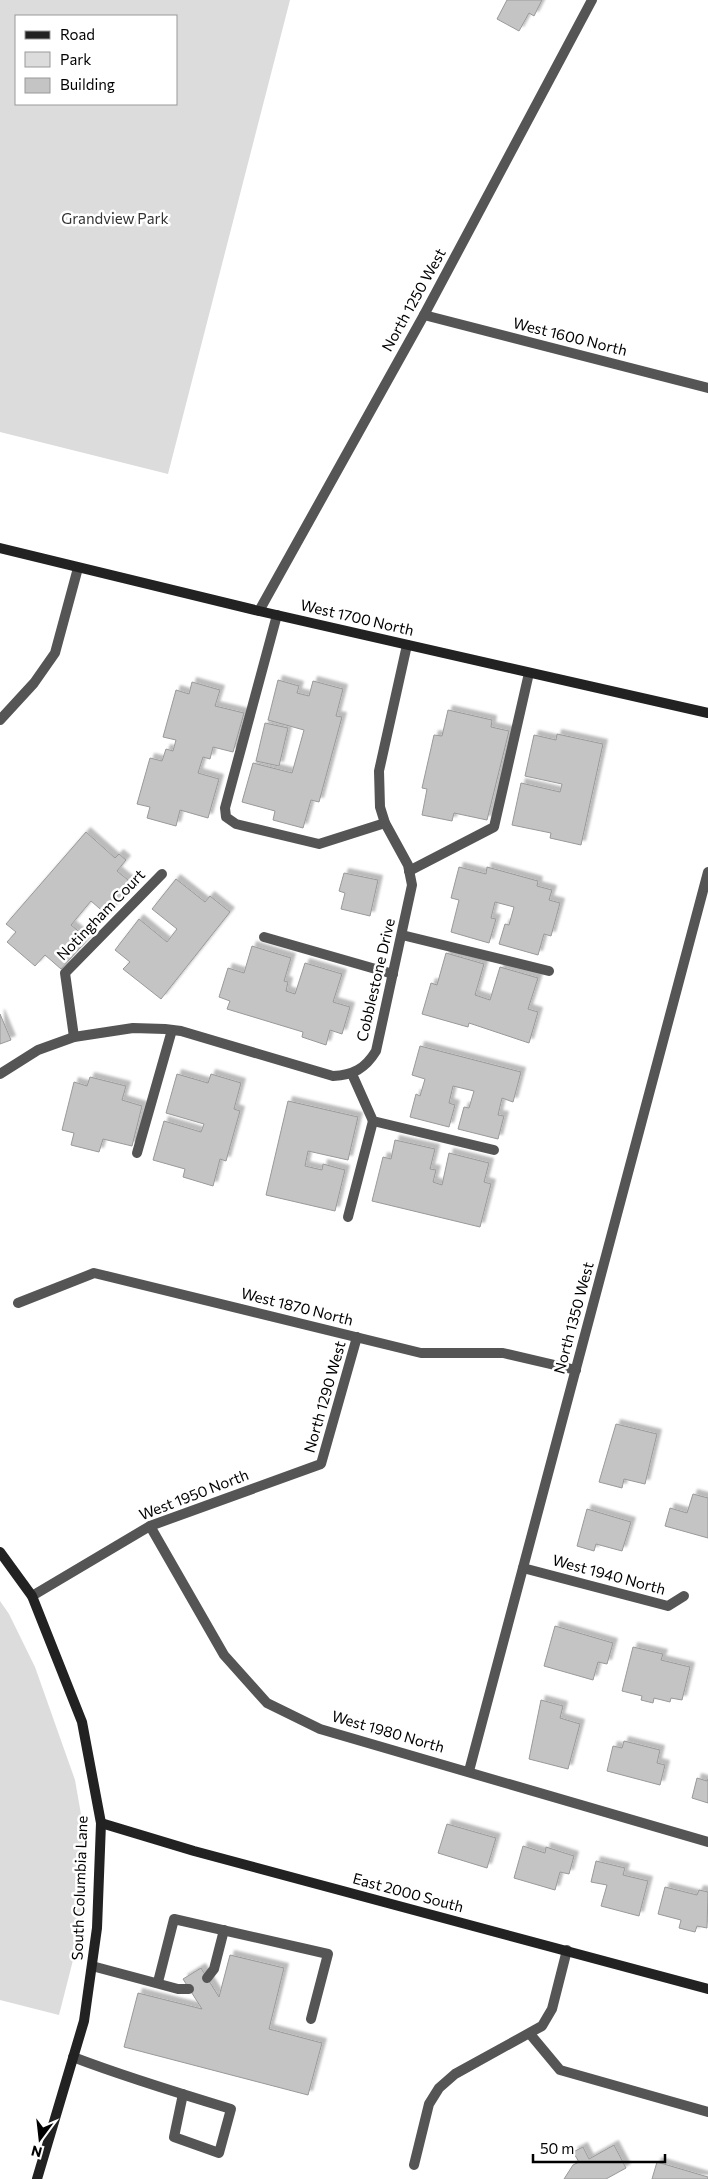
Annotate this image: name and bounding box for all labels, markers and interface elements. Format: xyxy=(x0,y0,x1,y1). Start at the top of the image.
legend xyxy=(15,15,178,105)
text: Road xyxy=(60,25,95,43)
text: Park xyxy=(60,50,91,68)
text: Building xyxy=(60,75,115,93)
park label: Grandview Park xyxy=(61,209,169,227)
street label: North 1250 West xyxy=(377,245,449,354)
street label: West 1600 North xyxy=(511,313,629,359)
street label: West 1700 North xyxy=(299,595,416,639)
street label: Notingham Court xyxy=(52,865,148,963)
street label: Cobblestone Drive xyxy=(352,916,398,1043)
street label: North 1350 West xyxy=(549,1260,597,1376)
street label: West 1870 North xyxy=(239,1283,355,1329)
street label: North 1290 West xyxy=(299,1339,349,1455)
street label: West 1950 North xyxy=(136,1465,251,1523)
street label: West 1940 North xyxy=(551,1550,668,1598)
street label: West 1980 North xyxy=(330,1706,447,1756)
street label: South Columbia Lane xyxy=(67,1815,91,1961)
street label: East 2000 South xyxy=(351,1869,466,1915)
north arrow xyxy=(15,2114,65,2164)
scale bar xyxy=(533,2132,666,2164)
text: 50 m xyxy=(540,2139,574,2157)
text: N xyxy=(29,2142,44,2162)

